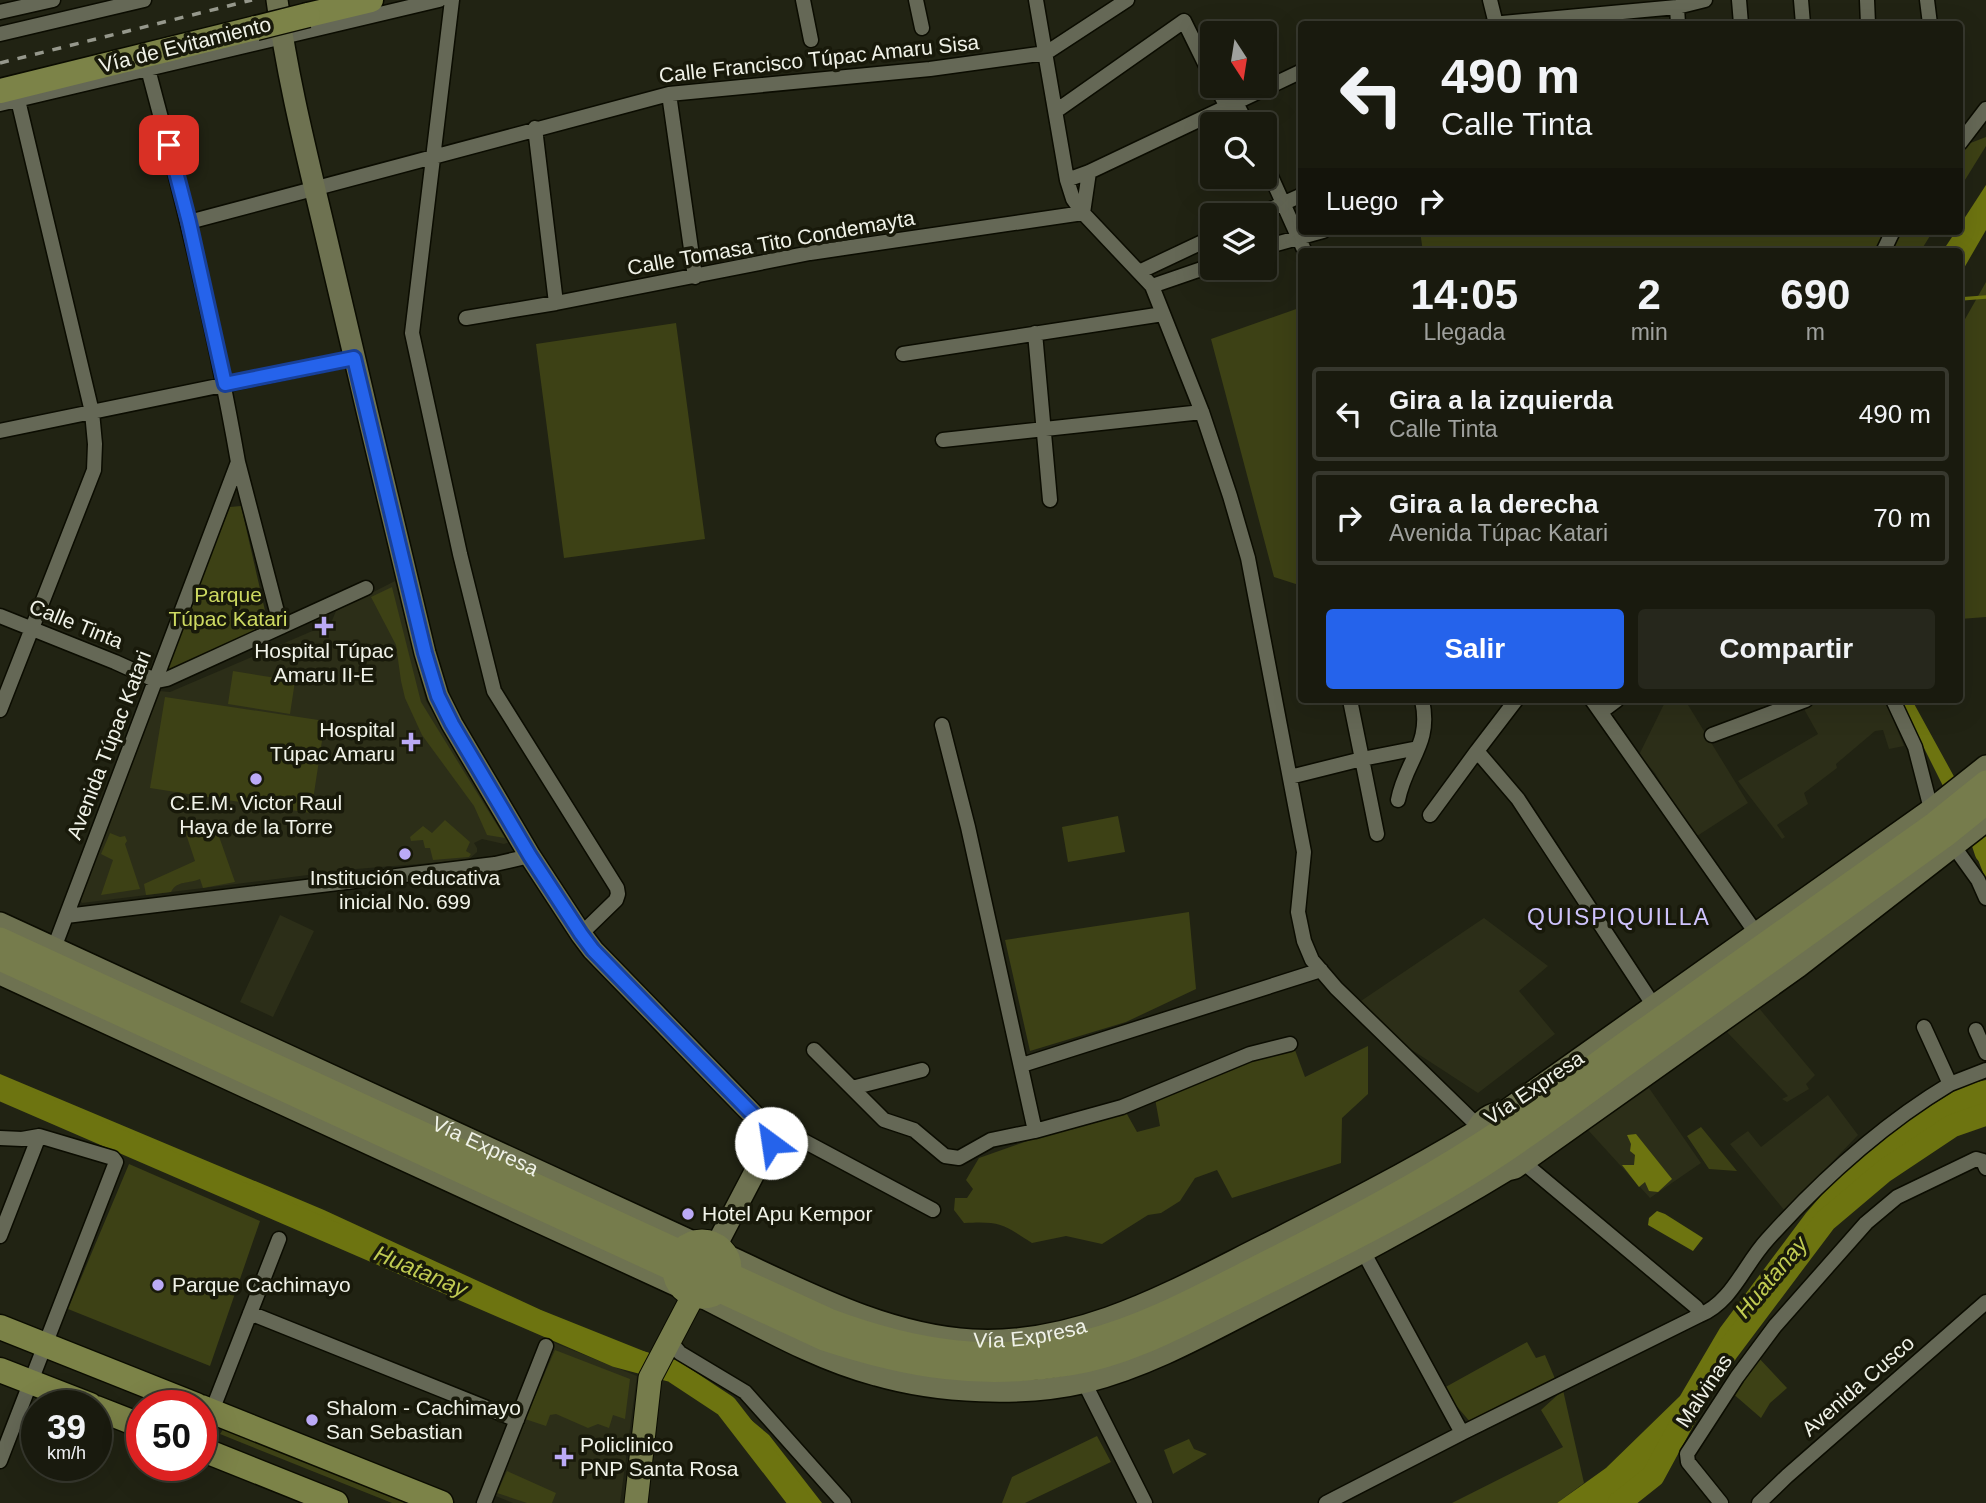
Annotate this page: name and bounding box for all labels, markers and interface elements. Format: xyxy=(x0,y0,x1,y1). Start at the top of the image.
street label: Vía de Evitamiento xyxy=(97,12,273,77)
north arrow xyxy=(1200,21,1278,98)
map controls xyxy=(1200,21,1277,280)
street label: Calle Francisco Túpac Amaru Sisa xyxy=(658,30,980,87)
icon: left xyxy=(1326,49,1417,140)
text: 490 m xyxy=(1441,49,1580,103)
text: Calle Tinta xyxy=(1441,106,1592,142)
button: search xyxy=(1200,112,1277,189)
pin xyxy=(139,115,199,175)
icon: arrive xyxy=(150,126,188,164)
icon: right xyxy=(1412,182,1450,220)
text: Luego xyxy=(1326,186,1398,216)
button: layers xyxy=(1200,203,1277,280)
street label: Calle Tomasa Tito Condemayta xyxy=(625,206,917,279)
text: 14:05 xyxy=(1411,271,1518,318)
text: 2 xyxy=(1637,271,1661,318)
text: 690 xyxy=(1780,271,1850,318)
text: Llegada xyxy=(1423,319,1505,345)
text: min xyxy=(1631,319,1668,345)
text: m xyxy=(1806,319,1825,345)
text: Gira a la izquierda xyxy=(1389,385,1613,415)
icon: left xyxy=(1330,395,1368,433)
text: 490 m xyxy=(1859,399,1931,429)
text: Calle Tinta xyxy=(1389,416,1498,442)
text: Gira a la derecha xyxy=(1389,489,1599,519)
icon: right xyxy=(1330,499,1368,537)
text: 70 m xyxy=(1873,503,1931,533)
text: Avenida Túpac Katari xyxy=(1389,520,1608,546)
park label: Parque Túpac Katari xyxy=(168,583,288,630)
street label: Calle Tinta xyxy=(26,594,127,653)
button: Salir xyxy=(1326,609,1624,689)
button: Compartir xyxy=(1638,609,1935,689)
marker: Hospital Túpac Amaru II-E xyxy=(314,616,334,636)
place label: Hospital Túpac Amaru II-E xyxy=(254,639,394,686)
street label: Avenida Túpac Katari xyxy=(62,647,155,842)
place label: Hospital Túpac Amaru xyxy=(270,718,395,765)
marker: Hospital Túpac Amaru xyxy=(401,732,421,752)
marker: C.E.M. Victor Raul Haya de la Torre xyxy=(248,771,264,787)
place label: C.E.M. Victor Raul Haya de la Torre xyxy=(170,791,342,838)
marker: Institución educativa inicial No. 699 xyxy=(397,846,413,862)
place label: Institución educativa inicial No. 699 xyxy=(310,866,500,913)
district label: QUISPIQUILLA xyxy=(1527,904,1711,930)
street label: Vía Expresa xyxy=(1480,1046,1588,1129)
position arrow xyxy=(734,1106,808,1180)
street label: Vía Expresa xyxy=(428,1111,542,1180)
place label: Hotel Apu Kempor xyxy=(702,1202,872,1225)
marker: Hotel Apu Kempor xyxy=(680,1206,696,1222)
water label: Huatanay xyxy=(1729,1230,1814,1323)
water label: Huatanay xyxy=(371,1240,473,1303)
place label: Parque Cachimayo xyxy=(172,1273,351,1296)
marker: Parque Cachimayo xyxy=(150,1277,166,1293)
street label: Vía Expresa xyxy=(973,1314,1089,1352)
street label: Avenida Cusco xyxy=(1797,1331,1918,1441)
street label: Malvinas xyxy=(1671,1350,1736,1432)
speed limit sign: 50 xyxy=(126,1390,217,1481)
place label: Shalom - Cachimayo San Sebastian xyxy=(326,1396,521,1443)
text: 39 xyxy=(47,1407,86,1446)
marker: Shalom - Cachimayo San Sebastian xyxy=(304,1412,320,1428)
place label: Policlinico PNP Santa Rosa xyxy=(580,1433,739,1480)
text: km/h xyxy=(47,1443,86,1463)
marker: Policlinico PNP Santa Rosa xyxy=(554,1447,574,1467)

